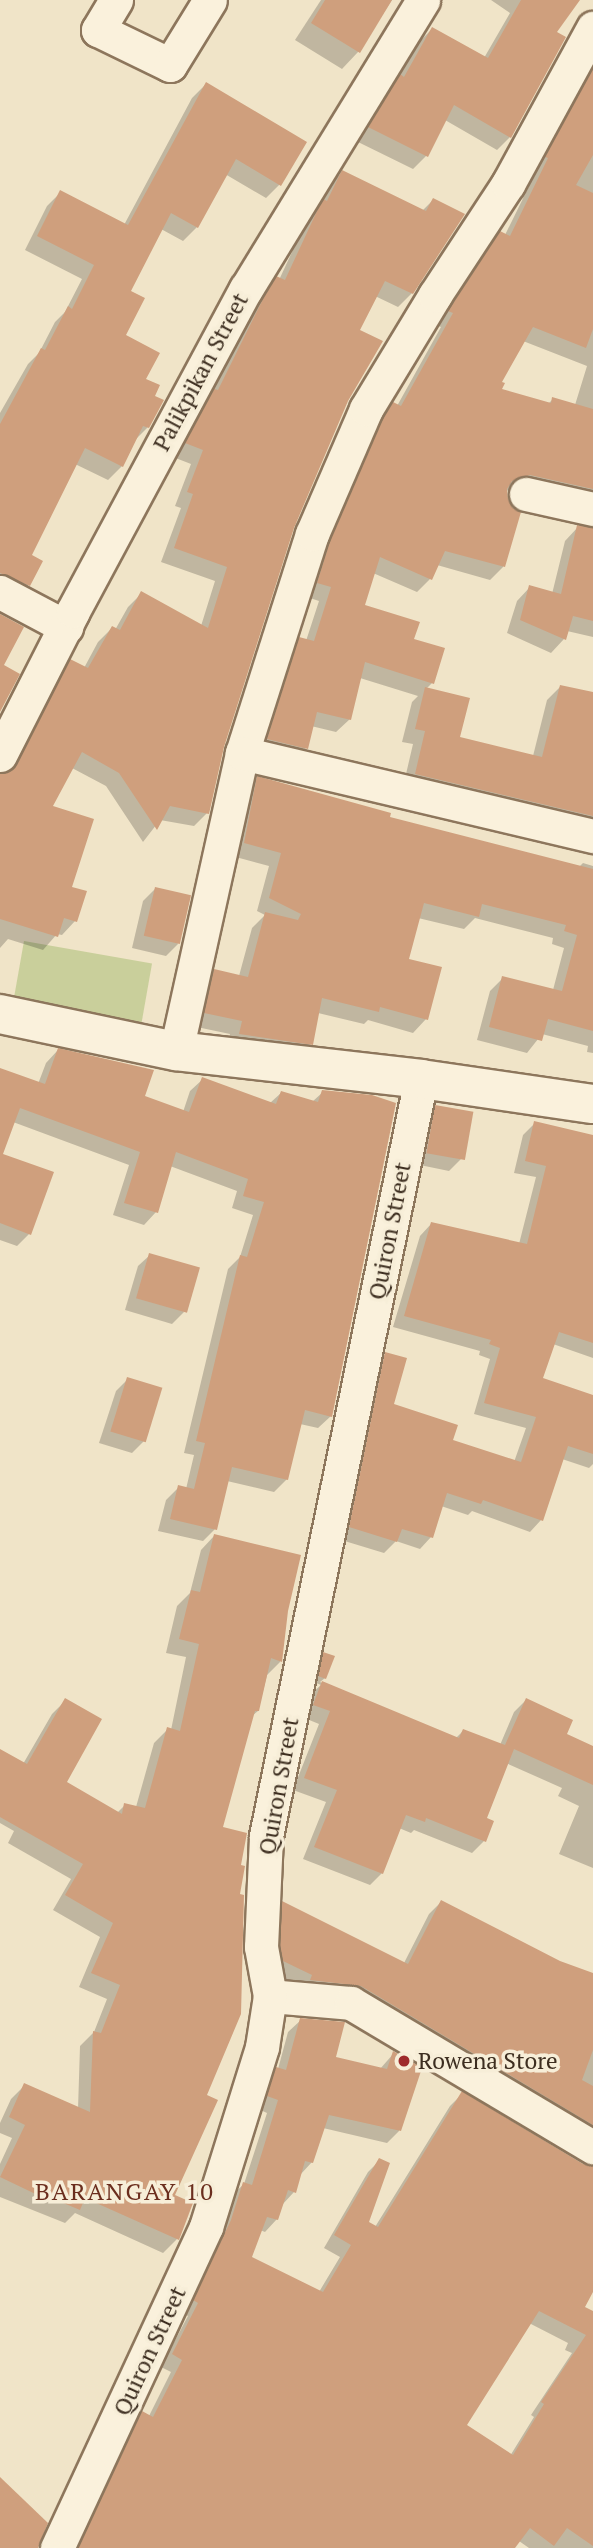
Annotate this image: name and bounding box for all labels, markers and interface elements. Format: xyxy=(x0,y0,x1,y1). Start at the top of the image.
street label: Palikpikan Street xyxy=(148,288,254,456)
street label: Quiron Street xyxy=(363,1160,417,1302)
street label: Quiron Street xyxy=(253,1715,305,1857)
place label: Rowena Store xyxy=(418,2047,558,2075)
marker: Rowena Store xyxy=(396,2053,412,2069)
district label: BARANGAY 10 xyxy=(36,2178,214,2206)
street label: Quiron Street xyxy=(108,2282,192,2420)

